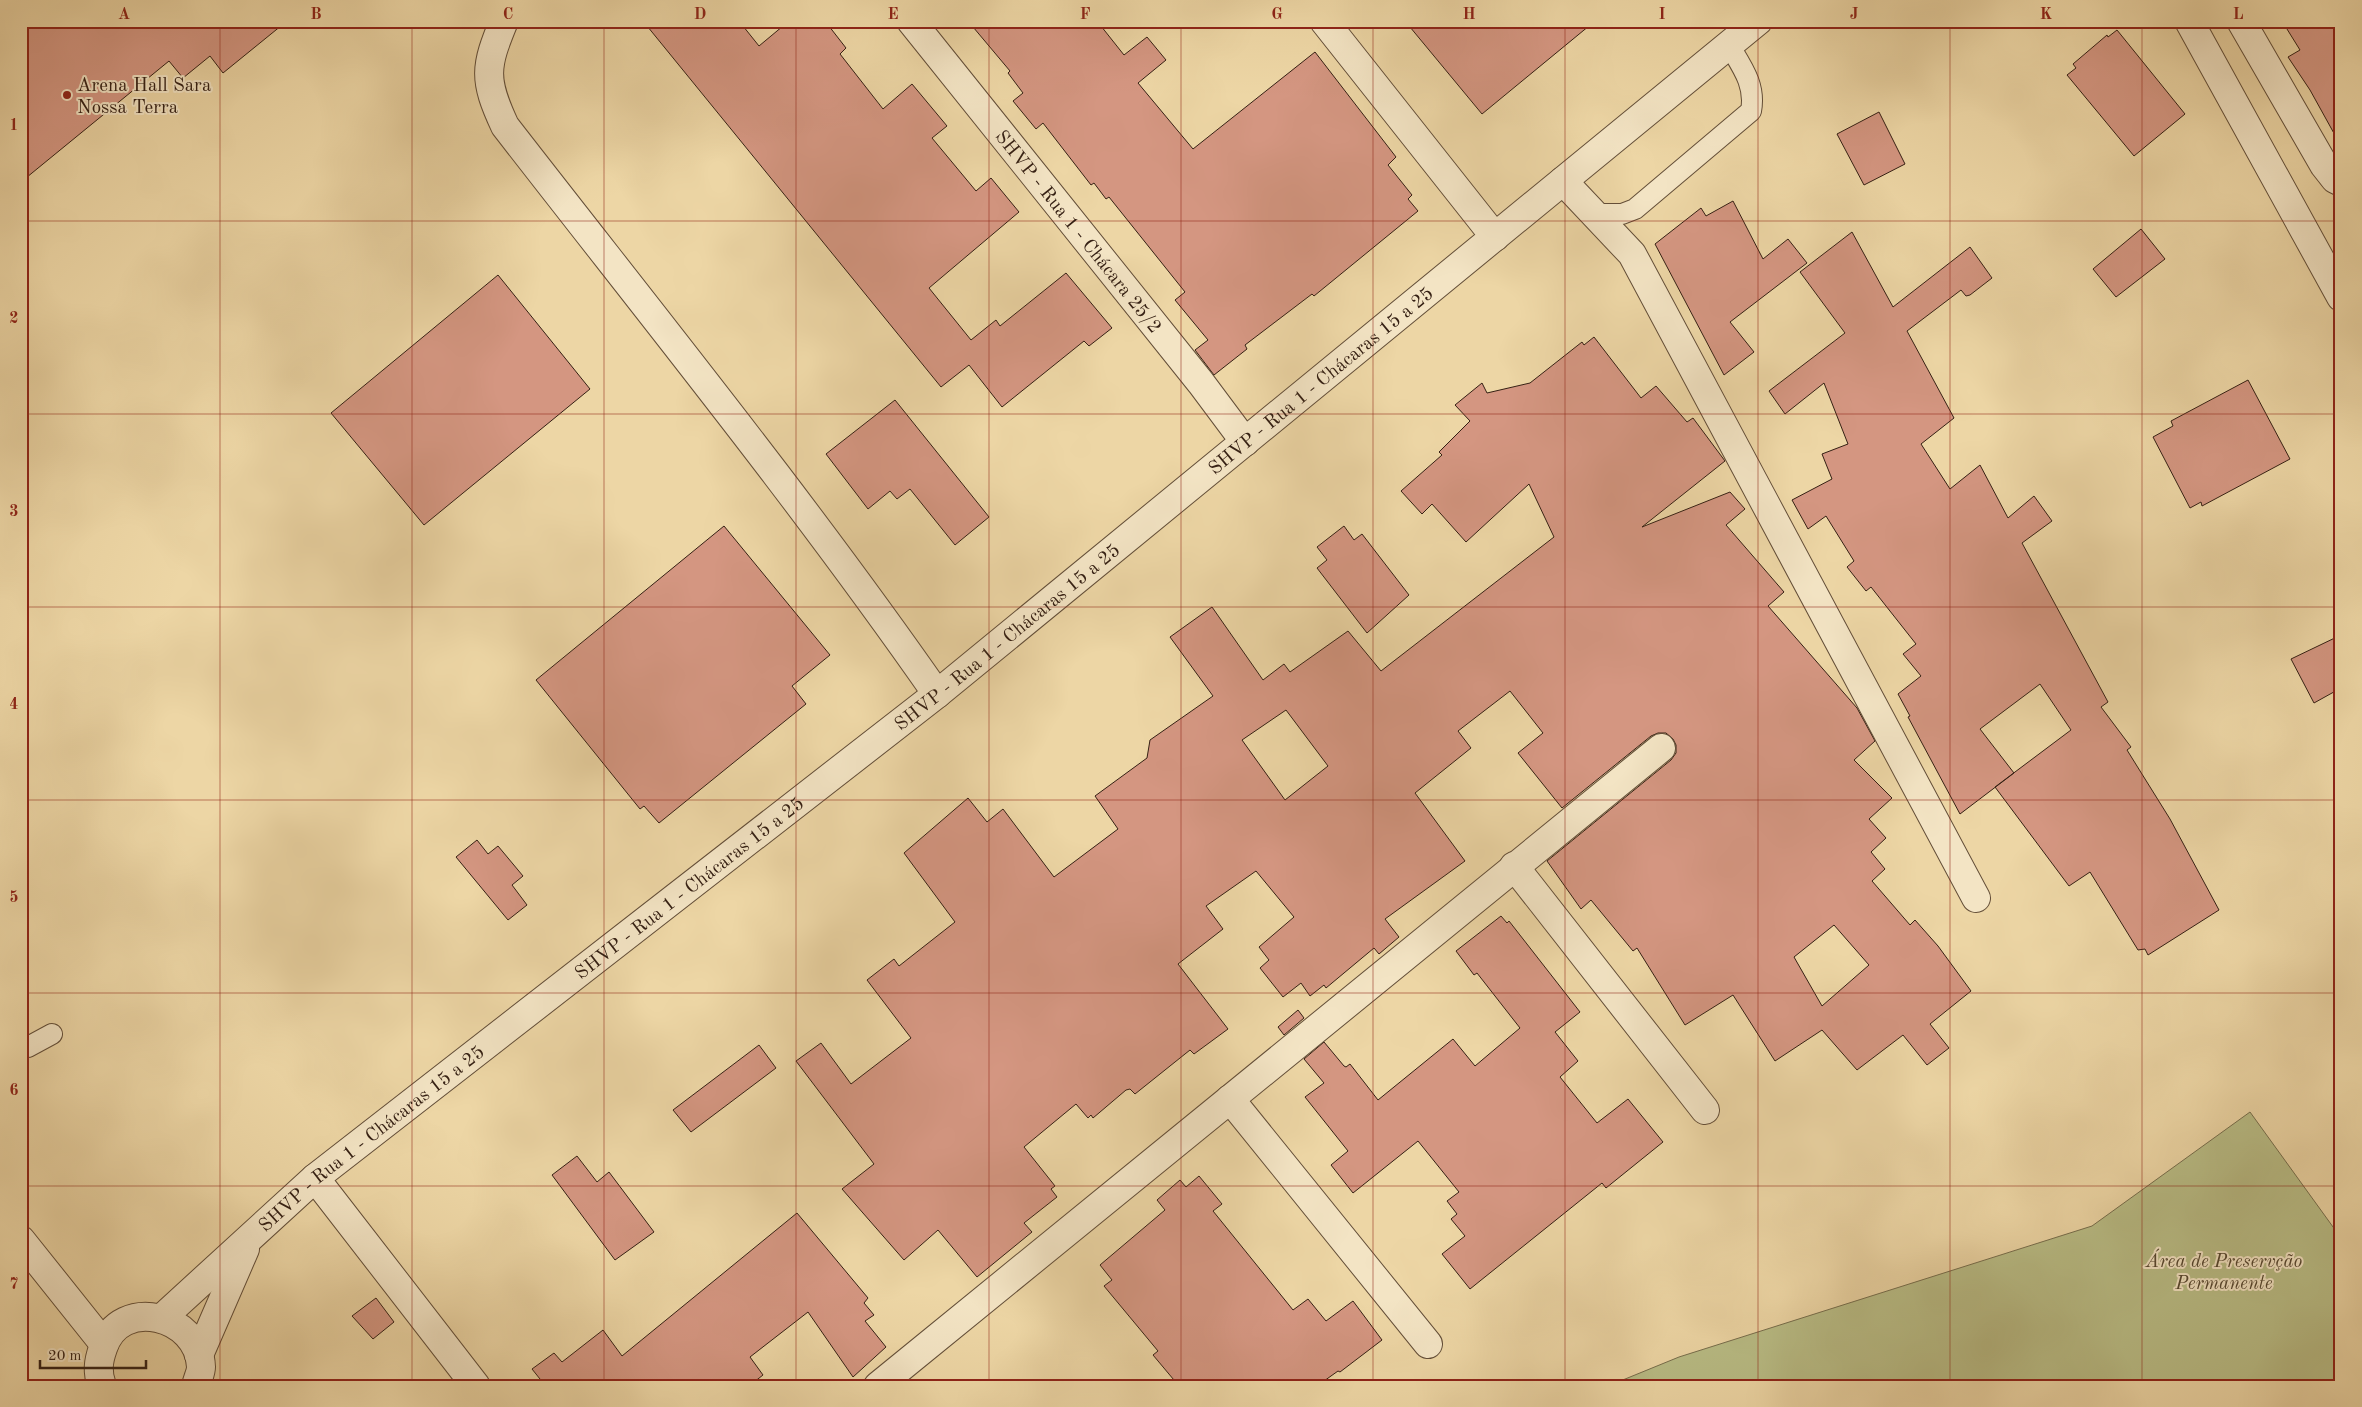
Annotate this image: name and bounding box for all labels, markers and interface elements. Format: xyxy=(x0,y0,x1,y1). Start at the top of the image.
text: A xyxy=(118,7,130,23)
text: B xyxy=(310,7,322,23)
text: C xyxy=(503,7,513,23)
text: D xyxy=(694,7,706,23)
text: E xyxy=(887,7,899,23)
text: F xyxy=(1080,7,1091,23)
text: G xyxy=(1271,7,1283,23)
text: H xyxy=(1462,7,1476,23)
text: I xyxy=(1658,7,1666,23)
text: J xyxy=(1850,7,1859,23)
text: K xyxy=(2040,7,2052,23)
text: L xyxy=(2233,7,2244,23)
place label: Arena Hall Sara Nossa Terra xyxy=(77,77,212,118)
marker: Arena Hall Sara Nossa Terra xyxy=(61,89,73,101)
text: 1 xyxy=(9,118,19,134)
street label: SHVP - Rua 1 - Chácara 25/2 xyxy=(991,128,1164,337)
street label: SHVP - Rua 1 - Chácaras 15 a 25 xyxy=(1206,284,1438,479)
text: 2 xyxy=(9,311,19,327)
text: 3 xyxy=(9,504,19,520)
street label: SHVP - Rua 1 - Chácaras 15 a 25 xyxy=(892,541,1125,735)
text: 4 xyxy=(9,697,19,713)
street label: SHVP - Rua 1 - Chácaras 15 a 25 xyxy=(572,794,808,984)
text: 5 xyxy=(9,890,19,906)
street label: SHVP - Rua 1 - Chácaras 15 a 25 xyxy=(256,1043,489,1237)
text: 6 xyxy=(9,1083,19,1099)
park label: Área de Preservção Permanente xyxy=(2145,1248,2303,1294)
text: 7 xyxy=(9,1277,19,1293)
scale bar xyxy=(40,1337,146,1369)
text: 20 m xyxy=(48,1349,82,1364)

